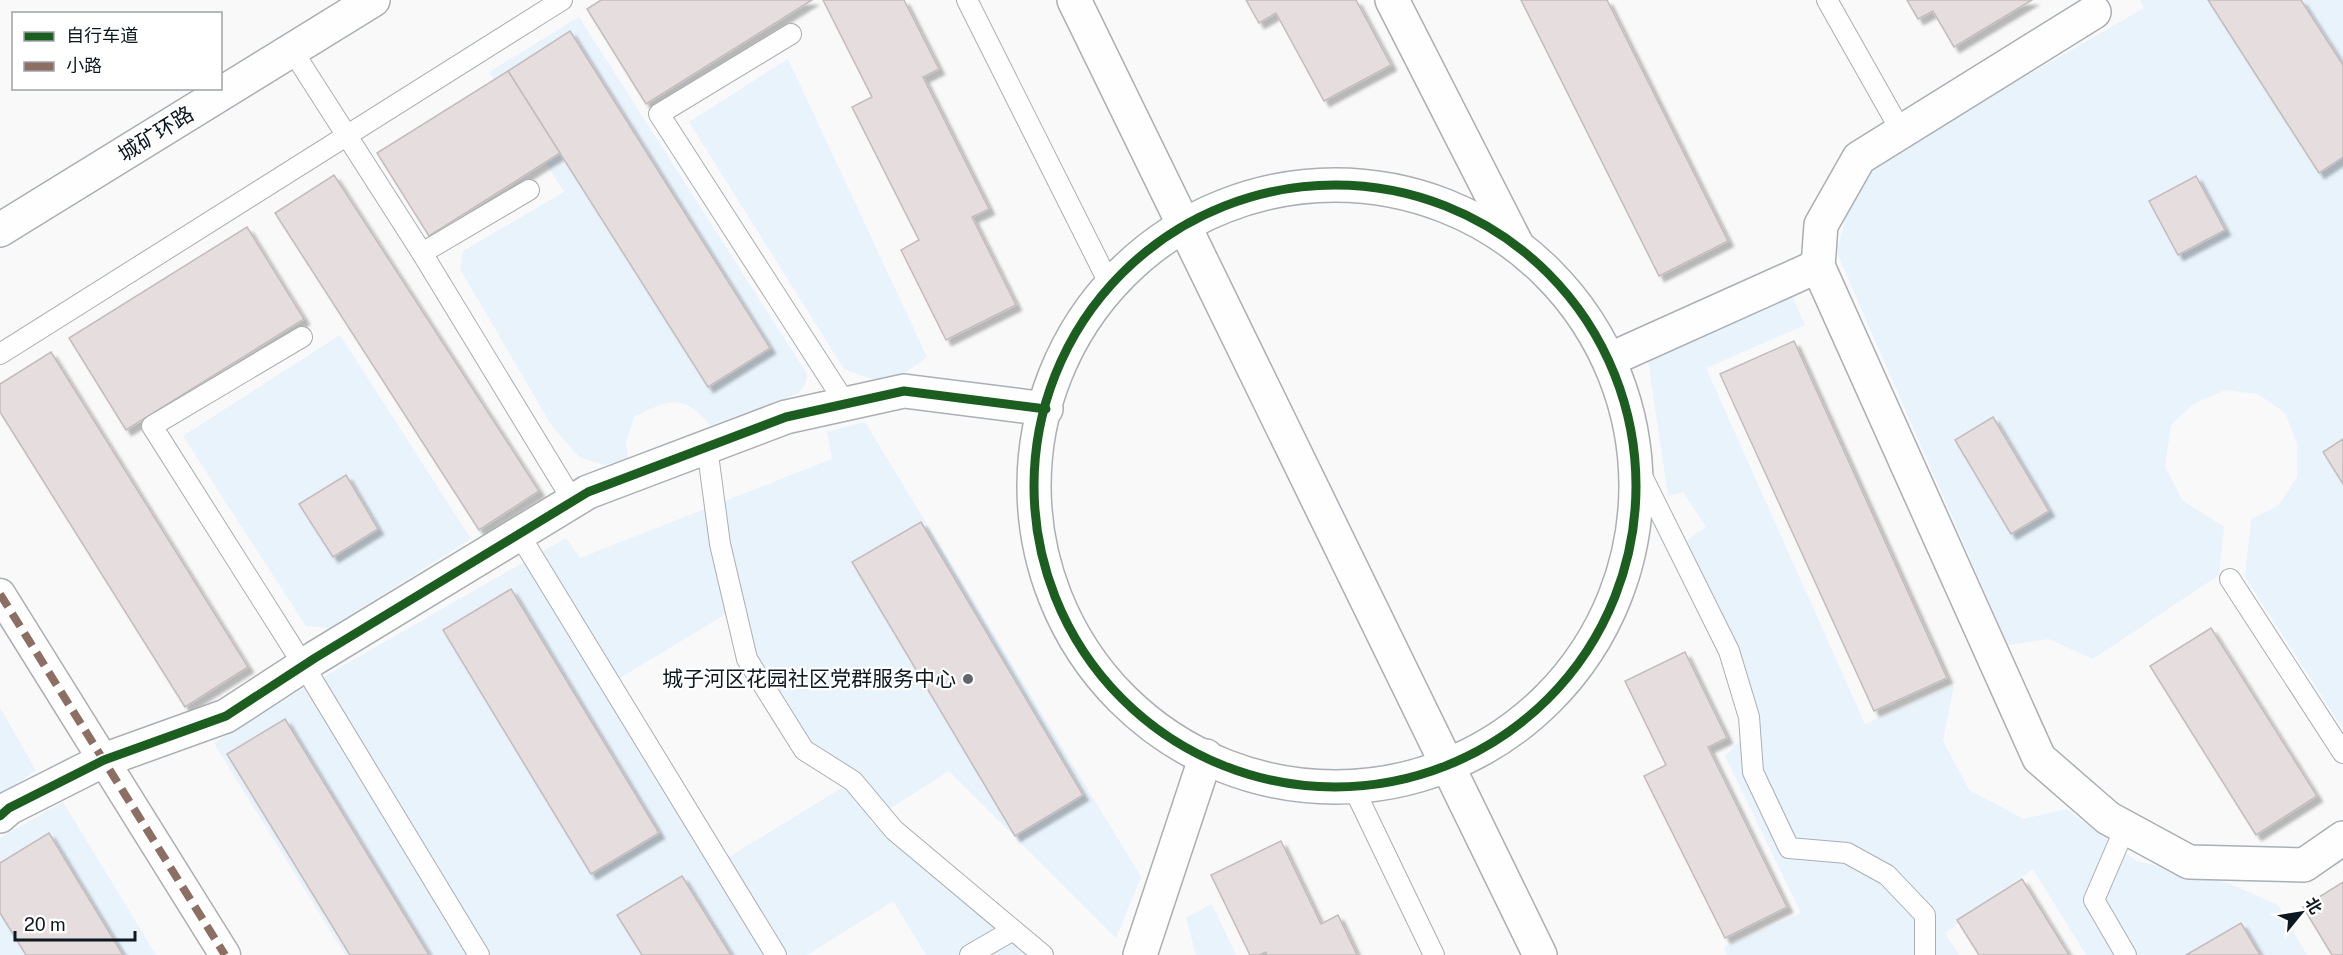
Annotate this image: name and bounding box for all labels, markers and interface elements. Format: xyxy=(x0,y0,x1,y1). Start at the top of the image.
legend xyxy=(12,12,222,90)
text: 自行车道 xyxy=(66,25,138,46)
text: 小路 xyxy=(66,55,102,76)
street label: 城矿环路 xyxy=(113,101,198,166)
place label: 城子河区花园社区党群服务中心 xyxy=(662,666,956,691)
marker: 城子河区花园社区党群服务中心 xyxy=(961,672,975,686)
north arrow xyxy=(2271,883,2331,943)
text: 北 xyxy=(2301,894,2326,917)
scale bar xyxy=(15,904,135,942)
text: 20 m xyxy=(24,914,66,935)

